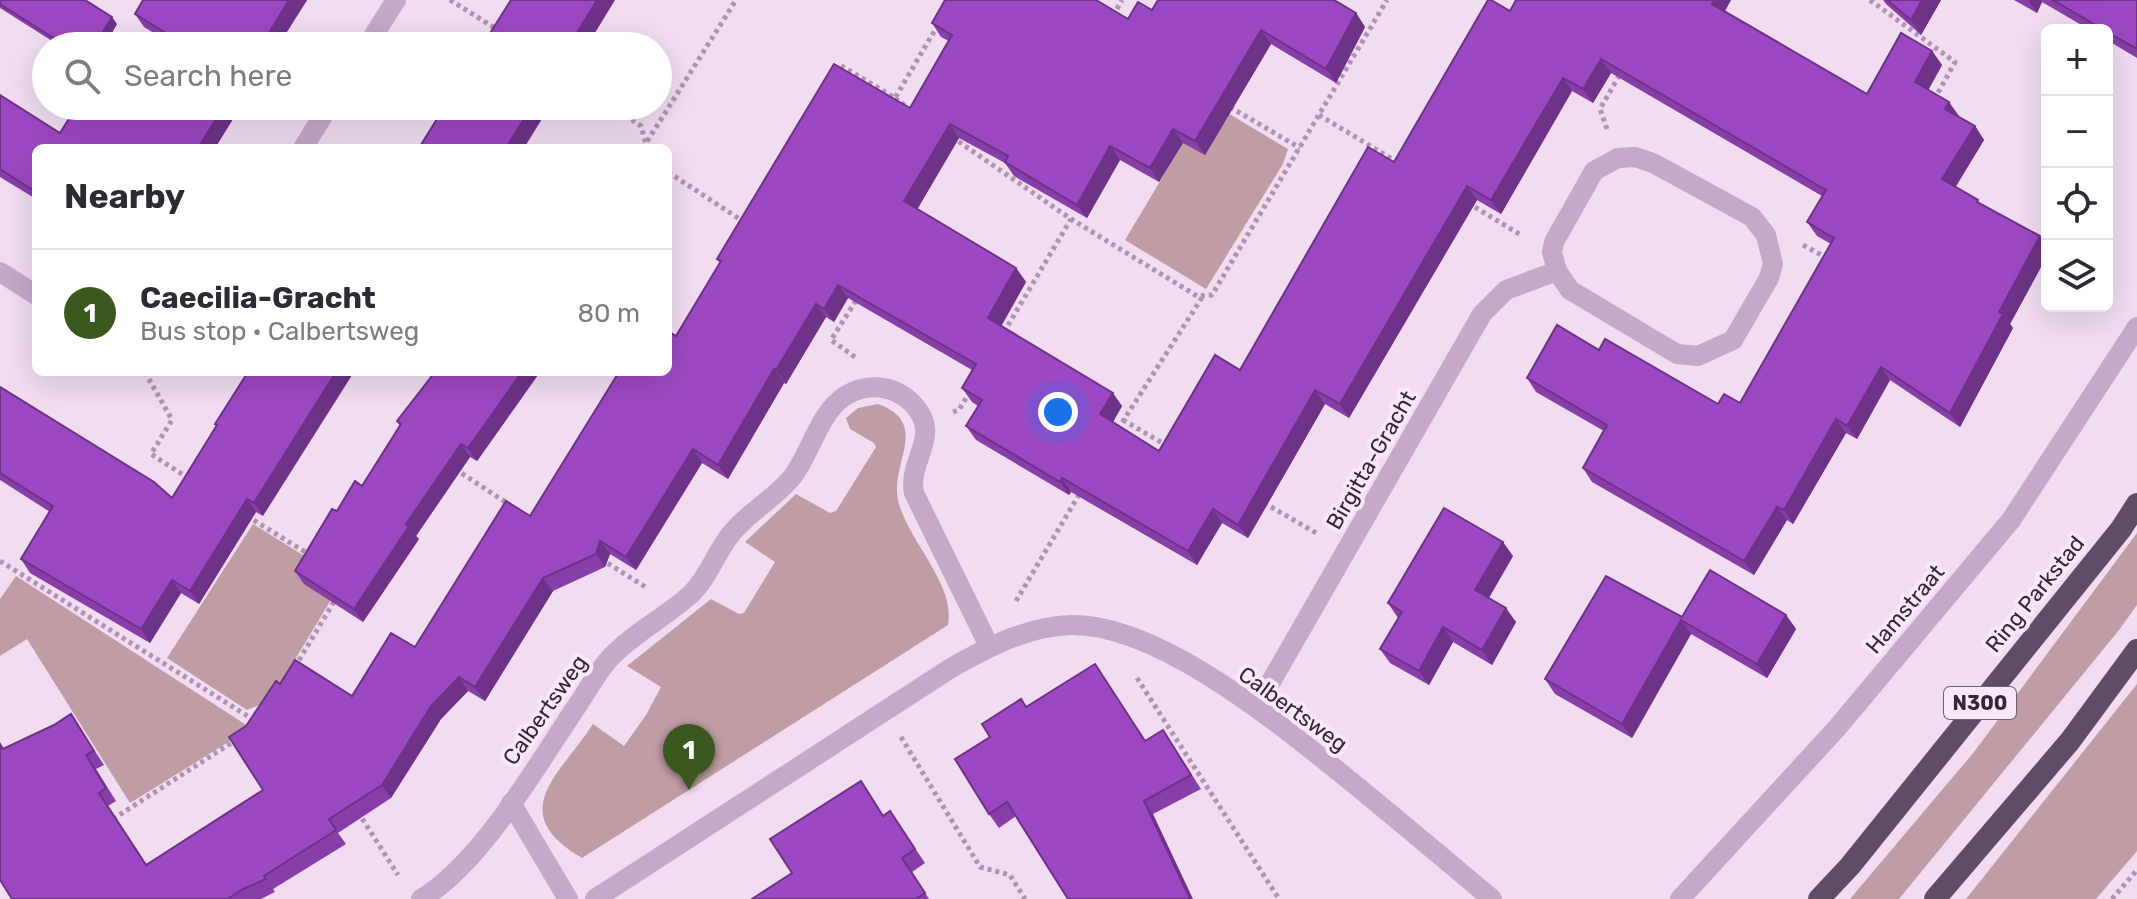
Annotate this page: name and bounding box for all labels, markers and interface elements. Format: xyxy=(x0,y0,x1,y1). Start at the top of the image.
map controls xyxy=(2041,24,2113,312)
button: + xyxy=(2041,24,2113,96)
search box xyxy=(32,32,672,120)
icon: search xyxy=(60,54,104,98)
text: Search here xyxy=(124,58,292,94)
button: − xyxy=(2041,96,2113,168)
button: locate xyxy=(2041,168,2113,240)
text: Nearby xyxy=(64,176,185,217)
button: layers xyxy=(2041,240,2113,312)
text: Caecilia-Gracht xyxy=(140,280,376,316)
text: 1 xyxy=(84,298,96,329)
text: 80 m xyxy=(577,298,640,329)
text: Bus stop · Calbertsweg xyxy=(140,316,419,347)
street label: Birgitta-Gracht xyxy=(1320,385,1422,534)
your location xyxy=(1038,392,1078,432)
street label: Ring Parkstad xyxy=(1980,530,2090,658)
street label: Hamstraat xyxy=(1860,559,1950,659)
street label: Calbertsweg xyxy=(497,650,593,770)
street label: Calbertsweg xyxy=(1233,660,1353,758)
road number: N300 xyxy=(1944,687,2016,719)
pin: 1 xyxy=(663,724,715,790)

